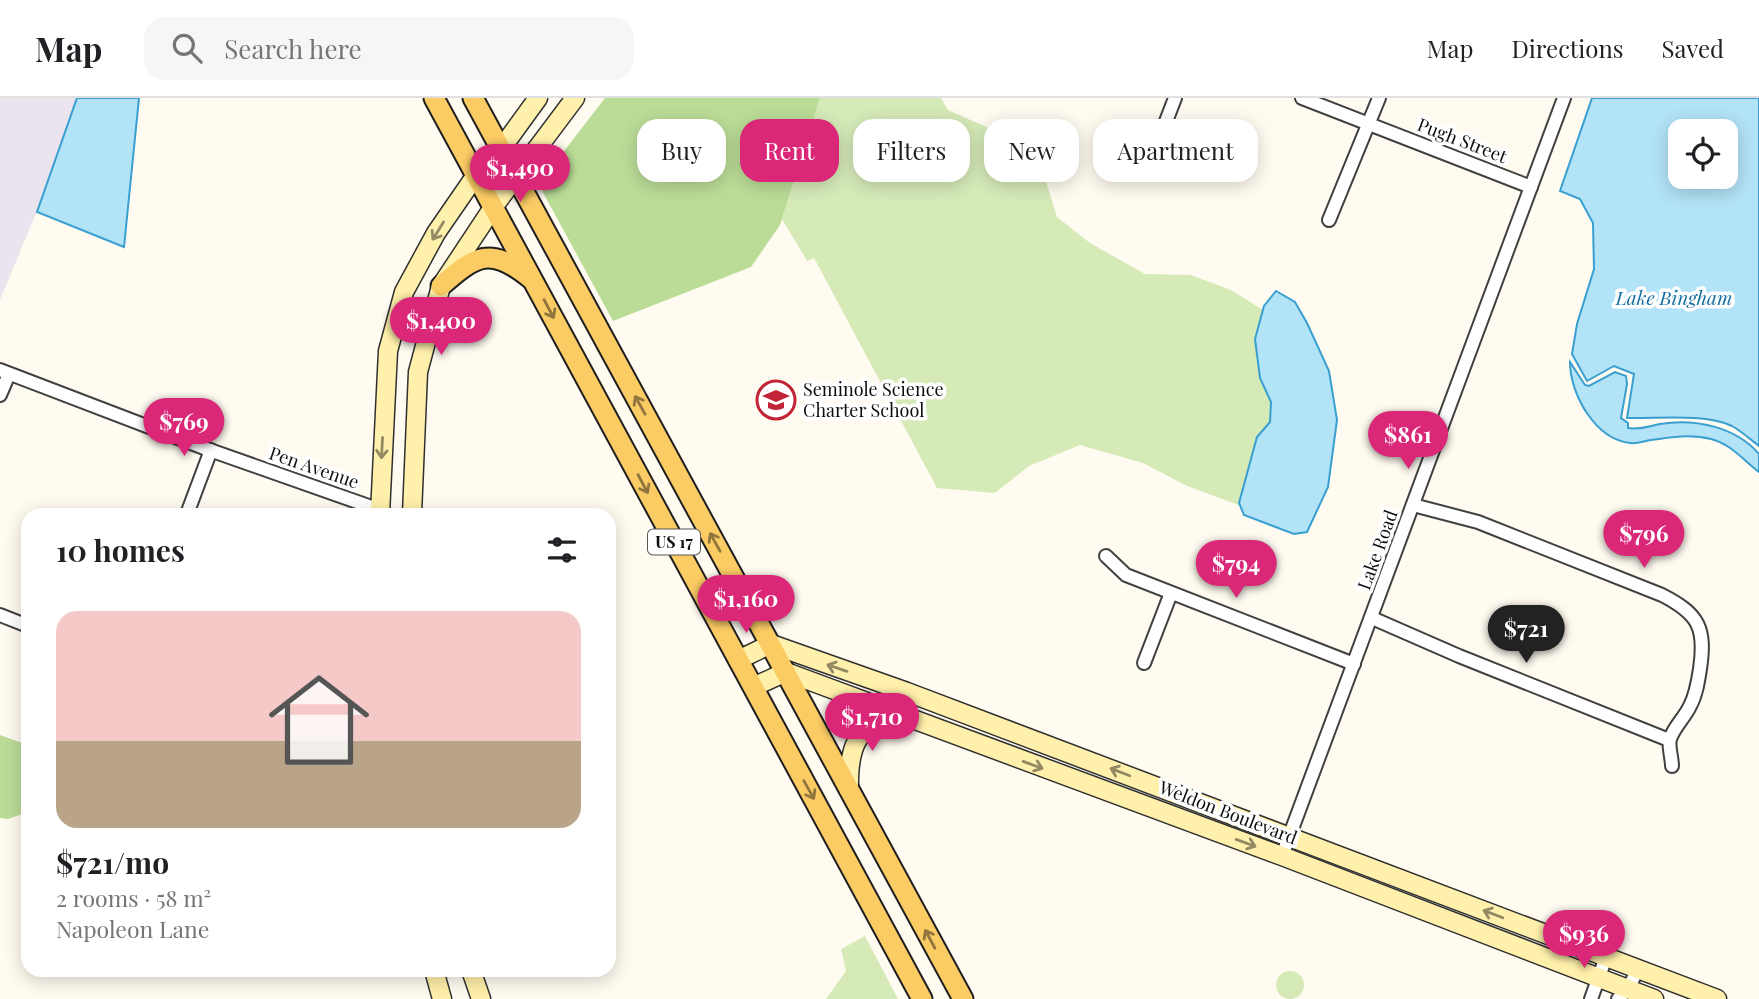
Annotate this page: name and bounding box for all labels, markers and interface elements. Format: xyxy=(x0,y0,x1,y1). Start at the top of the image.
search box xyxy=(144,17,634,80)
text: Map xyxy=(35,26,102,70)
icon: search xyxy=(168,29,206,67)
text: Search here xyxy=(224,31,362,66)
text: Map xyxy=(1427,32,1473,64)
text: Directions xyxy=(1511,32,1624,64)
text: Saved xyxy=(1662,32,1724,64)
street label: Pugh Street xyxy=(1414,112,1511,168)
chip: Buy xyxy=(637,119,726,182)
chip: Rent xyxy=(740,119,839,182)
chip: Filters xyxy=(853,119,970,182)
chip: New xyxy=(984,119,1079,182)
chip: Apartment xyxy=(1093,119,1258,182)
map controls xyxy=(1668,119,1738,189)
button: locate xyxy=(1668,119,1738,189)
pin: $1,490 xyxy=(463,144,577,204)
text: $1,490 xyxy=(486,151,554,182)
one-way arrow xyxy=(430,221,444,241)
water label: Lake Bingham xyxy=(1615,284,1732,310)
pin: $1,400 xyxy=(384,298,498,357)
one-way arrow xyxy=(542,299,556,319)
text: $1,400 xyxy=(406,304,476,335)
place label: Seminole Science Charter School xyxy=(803,377,944,422)
school or university icon: Seminole Science Charter School xyxy=(755,379,797,421)
one-way arrow xyxy=(633,395,646,416)
pin: $769 xyxy=(143,398,225,458)
text: $769 xyxy=(159,405,209,436)
pin: $861 xyxy=(1367,412,1449,471)
text: $861 xyxy=(1384,418,1432,449)
one-way arrow xyxy=(375,436,388,458)
street label: Pen Avenue xyxy=(266,440,362,494)
one-way arrow xyxy=(637,473,650,494)
street label: Lake Road xyxy=(1352,506,1403,593)
pin: $796 xyxy=(1603,510,1685,570)
text: $796 xyxy=(1619,517,1669,548)
text: 10 homes xyxy=(56,530,185,570)
road number: US 17 xyxy=(648,530,700,555)
icon: filters xyxy=(543,531,581,569)
one-way arrow xyxy=(707,532,721,552)
pin: $794 xyxy=(1195,540,1277,600)
text: $794 xyxy=(1212,547,1260,578)
pin: $1,160 xyxy=(689,575,803,635)
text: $1,160 xyxy=(714,582,778,613)
pin: $721 xyxy=(1485,606,1567,665)
text: $721 xyxy=(1504,612,1548,643)
icon: home xyxy=(256,657,382,783)
one-way arrow xyxy=(827,661,849,673)
pin: $1,710 xyxy=(815,694,929,753)
text: $1,710 xyxy=(841,700,903,731)
one-way arrow xyxy=(1021,759,1043,772)
one-way arrow xyxy=(1109,765,1131,777)
street label: Weldon Boulevard xyxy=(1155,774,1301,850)
one-way arrow xyxy=(802,780,816,800)
one-way arrow xyxy=(1235,838,1257,850)
text: $721/mo xyxy=(56,842,169,882)
text: 2 rooms · 58 m² xyxy=(56,882,211,913)
one-way arrow xyxy=(1482,907,1504,919)
pin: $936 xyxy=(1543,910,1625,970)
text: Napoleon Lane xyxy=(56,913,209,944)
text: $936 xyxy=(1559,917,1609,948)
one-way arrow xyxy=(923,929,936,950)

